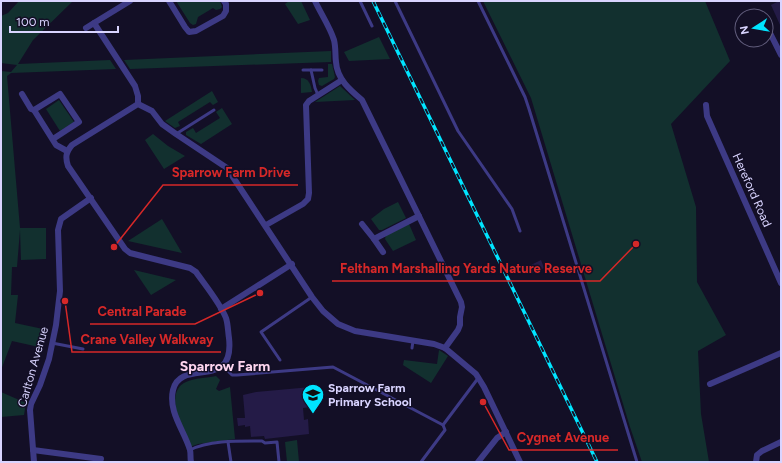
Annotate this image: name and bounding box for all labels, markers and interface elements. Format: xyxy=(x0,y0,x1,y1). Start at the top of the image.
scale bar xyxy=(10,8,118,34)
north arrow xyxy=(734,8,774,48)
text: 100 m xyxy=(16,15,50,29)
text: N xyxy=(737,24,752,35)
street label: Hereford Road xyxy=(729,151,775,229)
callout: Sparrow Farm Drive xyxy=(163,160,298,185)
text: Sparrow Farm Drive xyxy=(172,165,290,180)
callout: Feltham Marshalling Yards Nature Reserve xyxy=(332,256,600,281)
text: Feltham Marshalling Yards Nature Reserve xyxy=(340,261,592,276)
callout: Central Parade xyxy=(90,299,195,324)
text: Central Parade xyxy=(98,304,186,319)
street label: Carlton Avenue xyxy=(15,325,51,409)
callout: Crane Valley Walkway xyxy=(72,327,221,352)
text: Crane Valley Walkway xyxy=(81,332,214,347)
district label: Sparrow Farm xyxy=(180,358,270,375)
place label: Sparrow Farm Primary School xyxy=(328,381,412,409)
school or university icon: Sparrow Farm Primary School xyxy=(300,382,326,415)
callout: Cygnet Avenue xyxy=(509,425,618,450)
text: Cygnet Avenue xyxy=(517,430,609,445)

